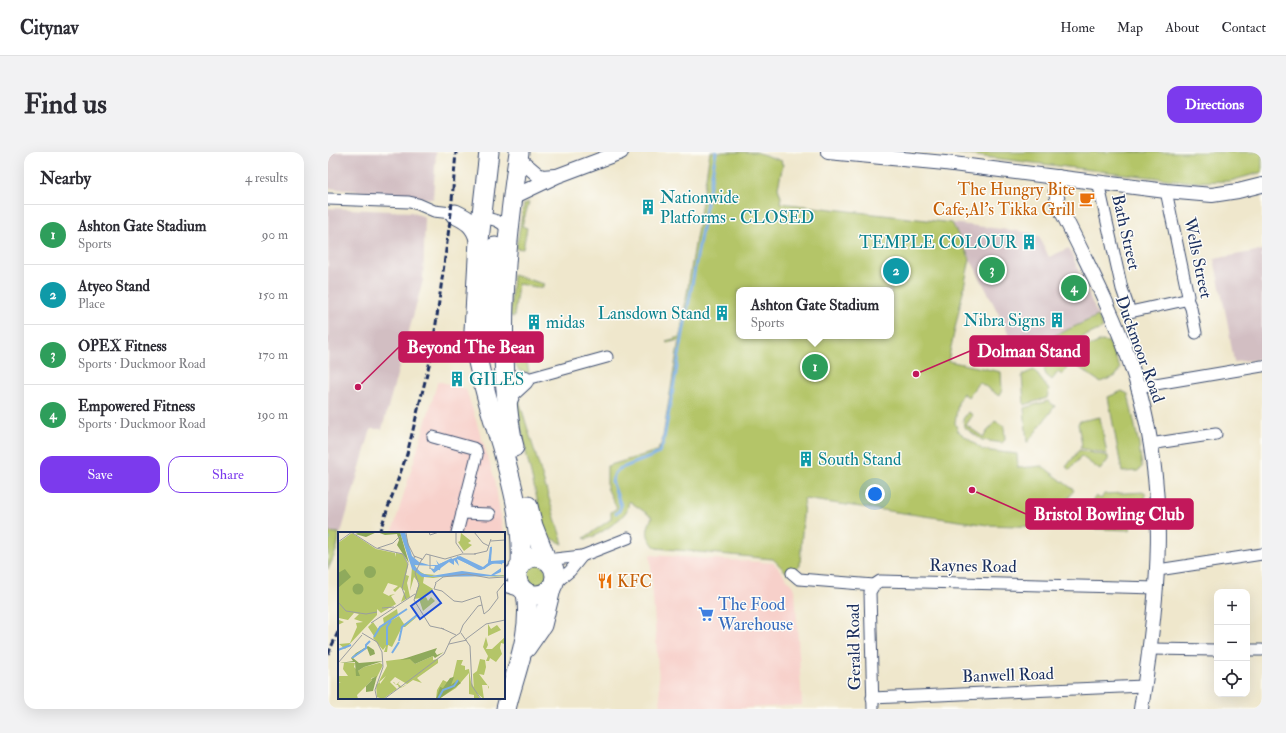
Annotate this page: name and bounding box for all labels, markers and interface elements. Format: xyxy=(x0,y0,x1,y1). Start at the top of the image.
text: Citynav xyxy=(20,16,79,40)
text: Home xyxy=(1060,19,1095,36)
text: Map xyxy=(1117,19,1143,36)
text: About xyxy=(1165,19,1199,36)
text: Contact xyxy=(1221,19,1266,36)
button: Directions xyxy=(1167,86,1262,123)
text: Find us xyxy=(24,87,107,122)
text: Nearby xyxy=(40,168,91,189)
text: 4 results xyxy=(245,170,288,186)
place label: The Hungry Bite Cafe;Al's Tikka Grill xyxy=(933,179,1076,220)
place label: Nationwide Platforms - CLOSED xyxy=(660,187,814,228)
cafe icon: The Hungry Bite Cafe;Al's Tikka Grill xyxy=(1078,190,1096,208)
street label: Bath Street xyxy=(1107,192,1145,272)
building icon: Nationwide Platforms - CLOSED xyxy=(639,198,657,216)
street label: Wells Street xyxy=(1179,215,1217,301)
text: Ashton Gate Stadium xyxy=(78,217,206,236)
text: 1 xyxy=(51,227,55,243)
text: 90 m xyxy=(262,227,288,243)
place label: TEMPLE COLOUR xyxy=(859,232,1018,253)
building icon: TEMPLE COLOUR xyxy=(1020,233,1038,251)
text: Sports xyxy=(78,236,112,252)
pin: 3 xyxy=(979,255,1005,285)
pin: 2 xyxy=(883,256,909,286)
pin: 4 xyxy=(1061,273,1087,303)
text: Atyeo Stand xyxy=(78,277,150,296)
text: 2 xyxy=(50,287,56,303)
text: 150 m xyxy=(258,287,288,303)
popup xyxy=(736,287,894,339)
street label: Duckmoor Road xyxy=(1111,293,1169,406)
text: Place xyxy=(78,296,105,312)
text: Ashton Gate Stadium xyxy=(751,296,879,315)
place label: Lansdown Stand xyxy=(598,303,711,324)
building icon: Lansdown Stand xyxy=(713,304,731,322)
place label: Nibra Signs xyxy=(963,310,1045,331)
building icon: Nibra Signs xyxy=(1048,311,1066,329)
place label: midas xyxy=(546,312,585,333)
building icon: midas xyxy=(525,313,543,331)
text: Sports xyxy=(751,315,784,331)
callout: Beyond The Bean xyxy=(399,332,543,362)
text: Beyond The Bean xyxy=(407,336,536,359)
callout: Dolman Stand xyxy=(970,336,1089,366)
text: OPEX Fitness xyxy=(78,337,167,356)
text: Dolman Stand xyxy=(977,340,1081,363)
text: 3 xyxy=(51,347,56,363)
text: 170 m xyxy=(258,347,288,363)
pin: 1 xyxy=(802,352,828,382)
text: Sports · Duckmoor Road xyxy=(78,356,206,372)
place label: GILES xyxy=(469,369,524,390)
building icon: GILES xyxy=(448,370,466,388)
text: Empowered Fitness xyxy=(78,397,195,416)
text: 4 xyxy=(49,407,57,423)
text: 190 m xyxy=(257,407,288,423)
text: Sports · Duckmoor Road xyxy=(78,416,206,432)
place label: South Stand xyxy=(818,449,902,470)
building icon: South Stand xyxy=(797,450,815,468)
button: Save xyxy=(40,456,160,493)
button: Share xyxy=(168,456,288,493)
your location xyxy=(865,484,885,504)
callout: Bristol Bowling Club xyxy=(1026,499,1193,529)
text: Bristol Bowling Club xyxy=(1034,503,1184,526)
inset map xyxy=(338,532,505,699)
street label: Raynes Road xyxy=(929,555,1017,578)
place label: KFC xyxy=(617,571,652,592)
restaurant icon: KFC xyxy=(596,572,614,590)
map controls xyxy=(1214,589,1250,697)
button: + xyxy=(1214,589,1250,625)
place label: The Food Warehouse xyxy=(717,594,793,635)
street label: Gerald Road xyxy=(843,603,865,690)
supermarket icon: The Food Warehouse xyxy=(697,605,715,623)
button: − xyxy=(1214,625,1250,661)
button: locate xyxy=(1214,661,1250,697)
street label: Banwell Road xyxy=(962,663,1055,687)

